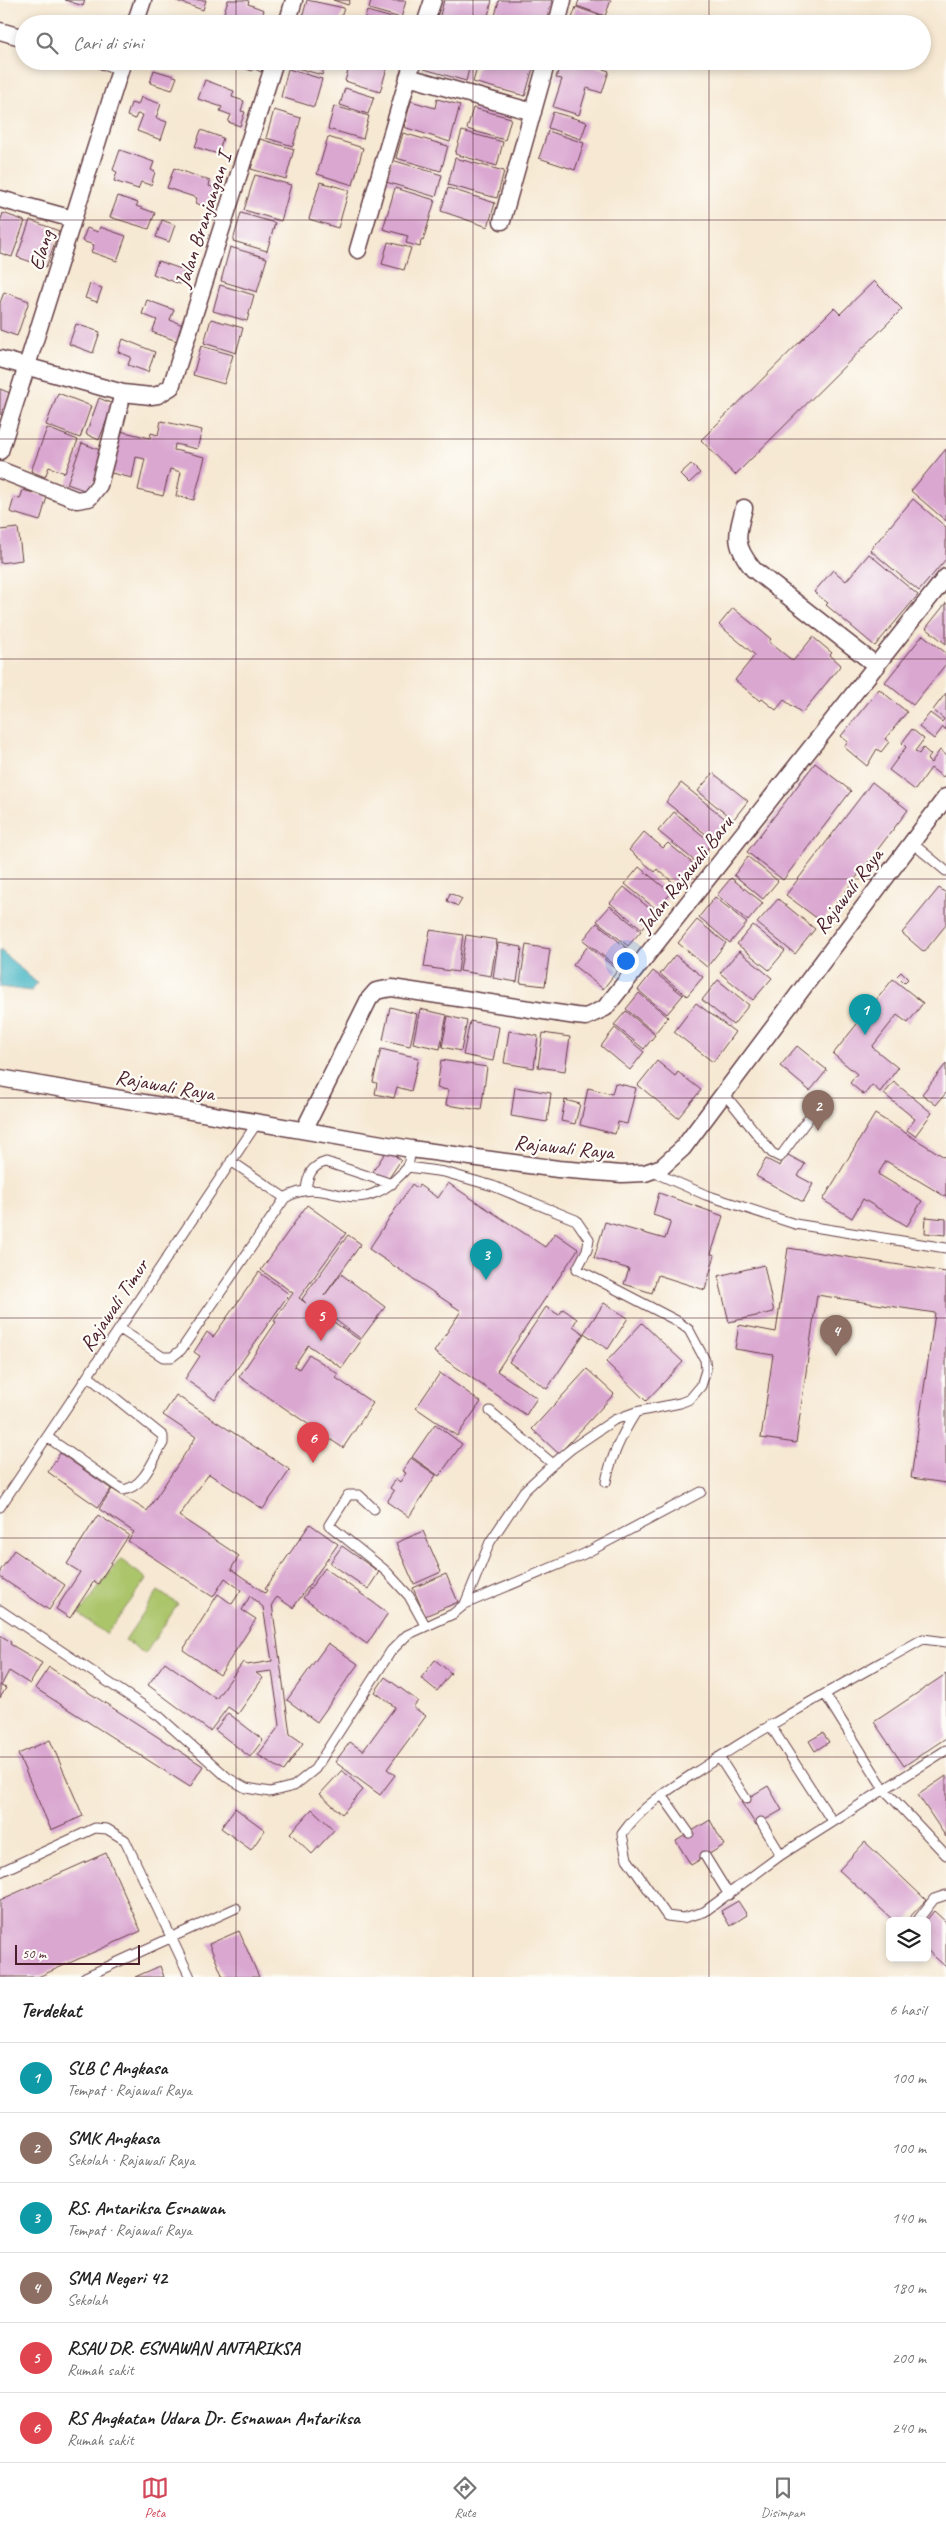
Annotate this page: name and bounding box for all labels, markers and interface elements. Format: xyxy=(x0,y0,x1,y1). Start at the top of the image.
search box xyxy=(15,15,931,70)
icon: search xyxy=(33,29,61,57)
text: Cari di sini xyxy=(73,31,143,55)
street label: Jalan Branjangan I xyxy=(169,145,238,292)
street label: Elang xyxy=(23,225,60,273)
street label: Jalan Rajawali Baru xyxy=(631,809,740,939)
street label: Rajawali Raya xyxy=(807,841,890,939)
your location xyxy=(613,948,639,974)
pin: 1 xyxy=(849,994,881,1035)
street label: Rajawali Raya xyxy=(113,1063,219,1107)
pin: 2 xyxy=(802,1090,834,1131)
street label: Rajawali Raya xyxy=(513,1129,618,1165)
pin: 3 xyxy=(470,1239,502,1280)
street label: Rajawali Timur xyxy=(74,1253,155,1356)
pin: 5 xyxy=(305,1300,337,1341)
pin: 4 xyxy=(820,1315,852,1356)
pin: 6 xyxy=(297,1422,329,1463)
map controls xyxy=(886,1917,931,1962)
button: layers xyxy=(886,1917,931,1962)
scale bar xyxy=(15,1942,140,1965)
text: 50 m xyxy=(22,1945,46,1962)
text: Terdekat xyxy=(20,1997,81,2023)
text: 6 hasil xyxy=(889,2000,926,2020)
text: SLB C Angkasa xyxy=(67,2056,167,2080)
text: 1 xyxy=(32,2068,40,2088)
text: 100 m xyxy=(892,2068,926,2088)
text: Tempat · Rajawali Raya xyxy=(67,2080,192,2100)
text: SMK Angkasa xyxy=(67,2126,159,2150)
text: 2 xyxy=(32,2138,40,2158)
text: 100 m xyxy=(892,2138,926,2158)
text: Sekolah · Rajawali Raya xyxy=(67,2150,195,2170)
text: RS. Antariksa Esnawan xyxy=(67,2196,225,2220)
text: 3 xyxy=(32,2208,40,2228)
text: 140 m xyxy=(892,2208,926,2228)
text: Tempat · Rajawali Raya xyxy=(67,2220,192,2240)
text: SMA Negeri 42 xyxy=(67,2266,167,2290)
text: 4 xyxy=(32,2278,40,2298)
text: 180 m xyxy=(892,2278,926,2298)
text: Sekolah xyxy=(67,2290,108,2310)
text: RSAU DR. ESNAWAN ANTARIKSA xyxy=(67,2336,300,2360)
text: 5 xyxy=(33,2348,39,2368)
text: 200 m xyxy=(892,2348,926,2368)
text: Rumah sakit xyxy=(67,2360,134,2380)
text: RS Angkatan Udara Dr. Esnawan Antariksa xyxy=(67,2406,360,2430)
text: 6 xyxy=(32,2418,40,2438)
text: 240 m xyxy=(892,2418,926,2438)
text: Rumah sakit xyxy=(67,2430,134,2450)
tab: Peta xyxy=(141,2474,169,2521)
tab: Rute xyxy=(451,2474,479,2521)
tab: Disimpan xyxy=(761,2474,805,2521)

